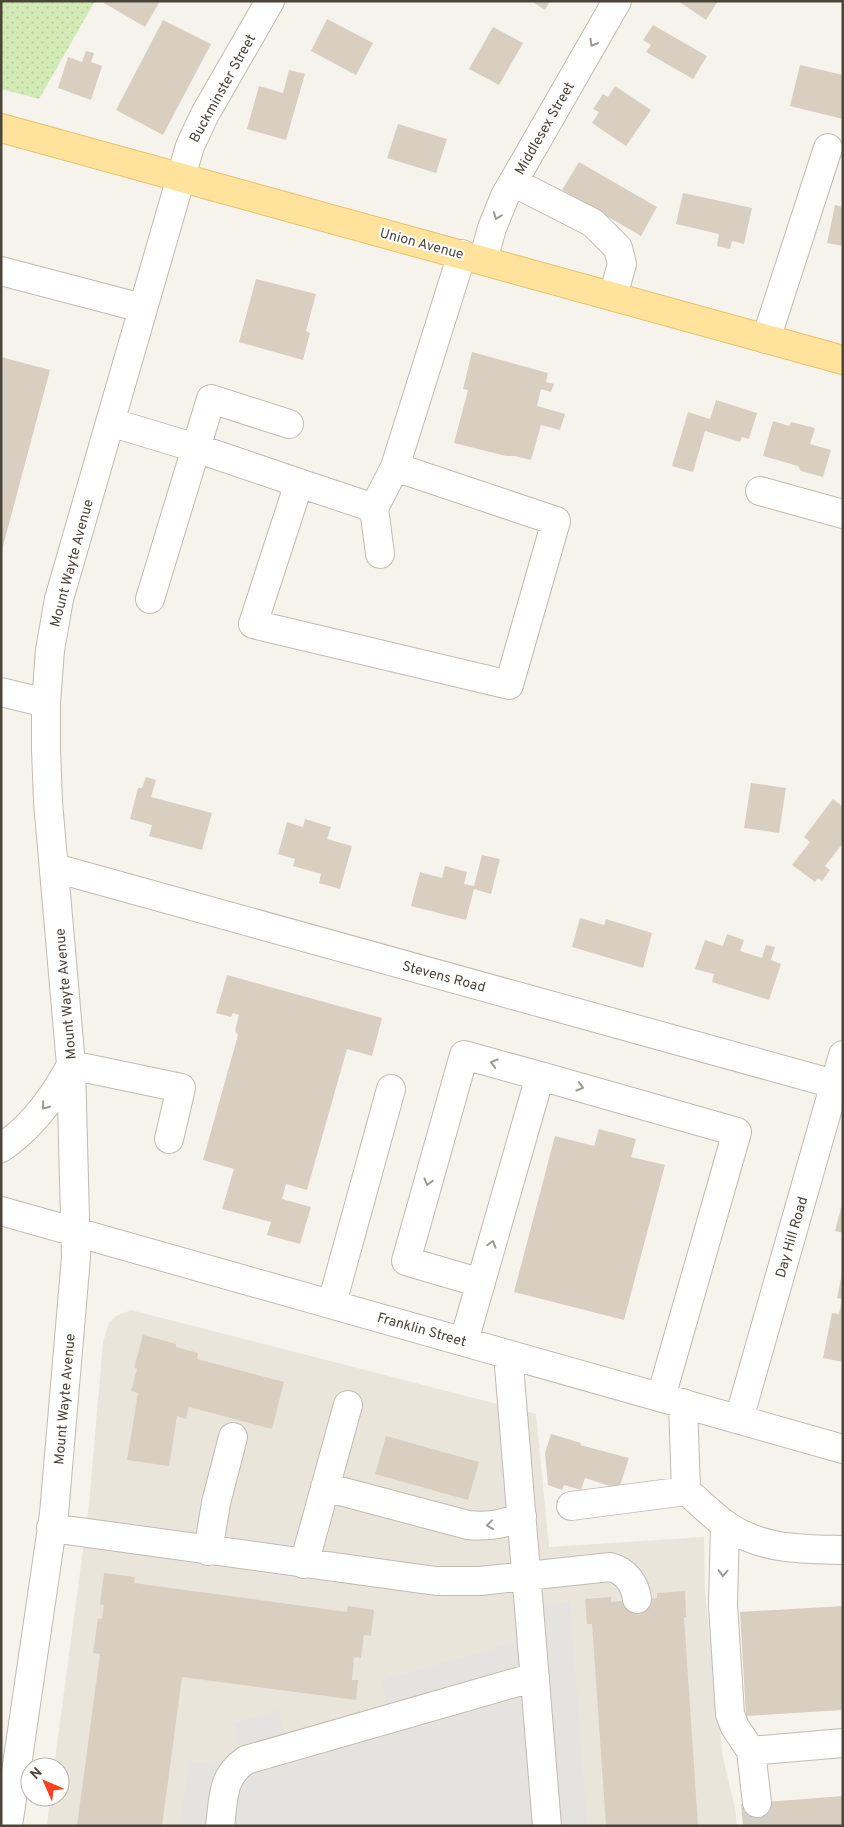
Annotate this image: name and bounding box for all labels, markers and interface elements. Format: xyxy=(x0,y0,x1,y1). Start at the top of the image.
street label: Buckminster Street xyxy=(186,32,260,146)
one-way arrow xyxy=(589,38,599,47)
street label: Middlesex Street xyxy=(512,79,579,178)
one-way arrow xyxy=(493,211,503,220)
street label: Union Avenue xyxy=(378,225,465,264)
street label: Mount Wayte Avenue xyxy=(47,498,98,629)
street label: Mount Wayte Avenue xyxy=(52,928,81,1060)
street label: Stevens Road xyxy=(400,958,487,997)
one-way arrow xyxy=(489,1058,498,1069)
one-way arrow xyxy=(575,1082,583,1092)
one-way arrow xyxy=(42,1100,50,1109)
one-way arrow xyxy=(424,1177,434,1185)
street label: Day Hill Road xyxy=(773,1195,812,1280)
one-way arrow xyxy=(487,1240,497,1248)
street label: Franklin Street xyxy=(375,1310,468,1351)
street label: Mount Wayte Avenue xyxy=(51,1333,80,1465)
one-way arrow xyxy=(486,1519,494,1530)
one-way arrow xyxy=(718,1569,729,1577)
north arrow xyxy=(20,1757,70,1807)
text: N xyxy=(27,1764,46,1783)

